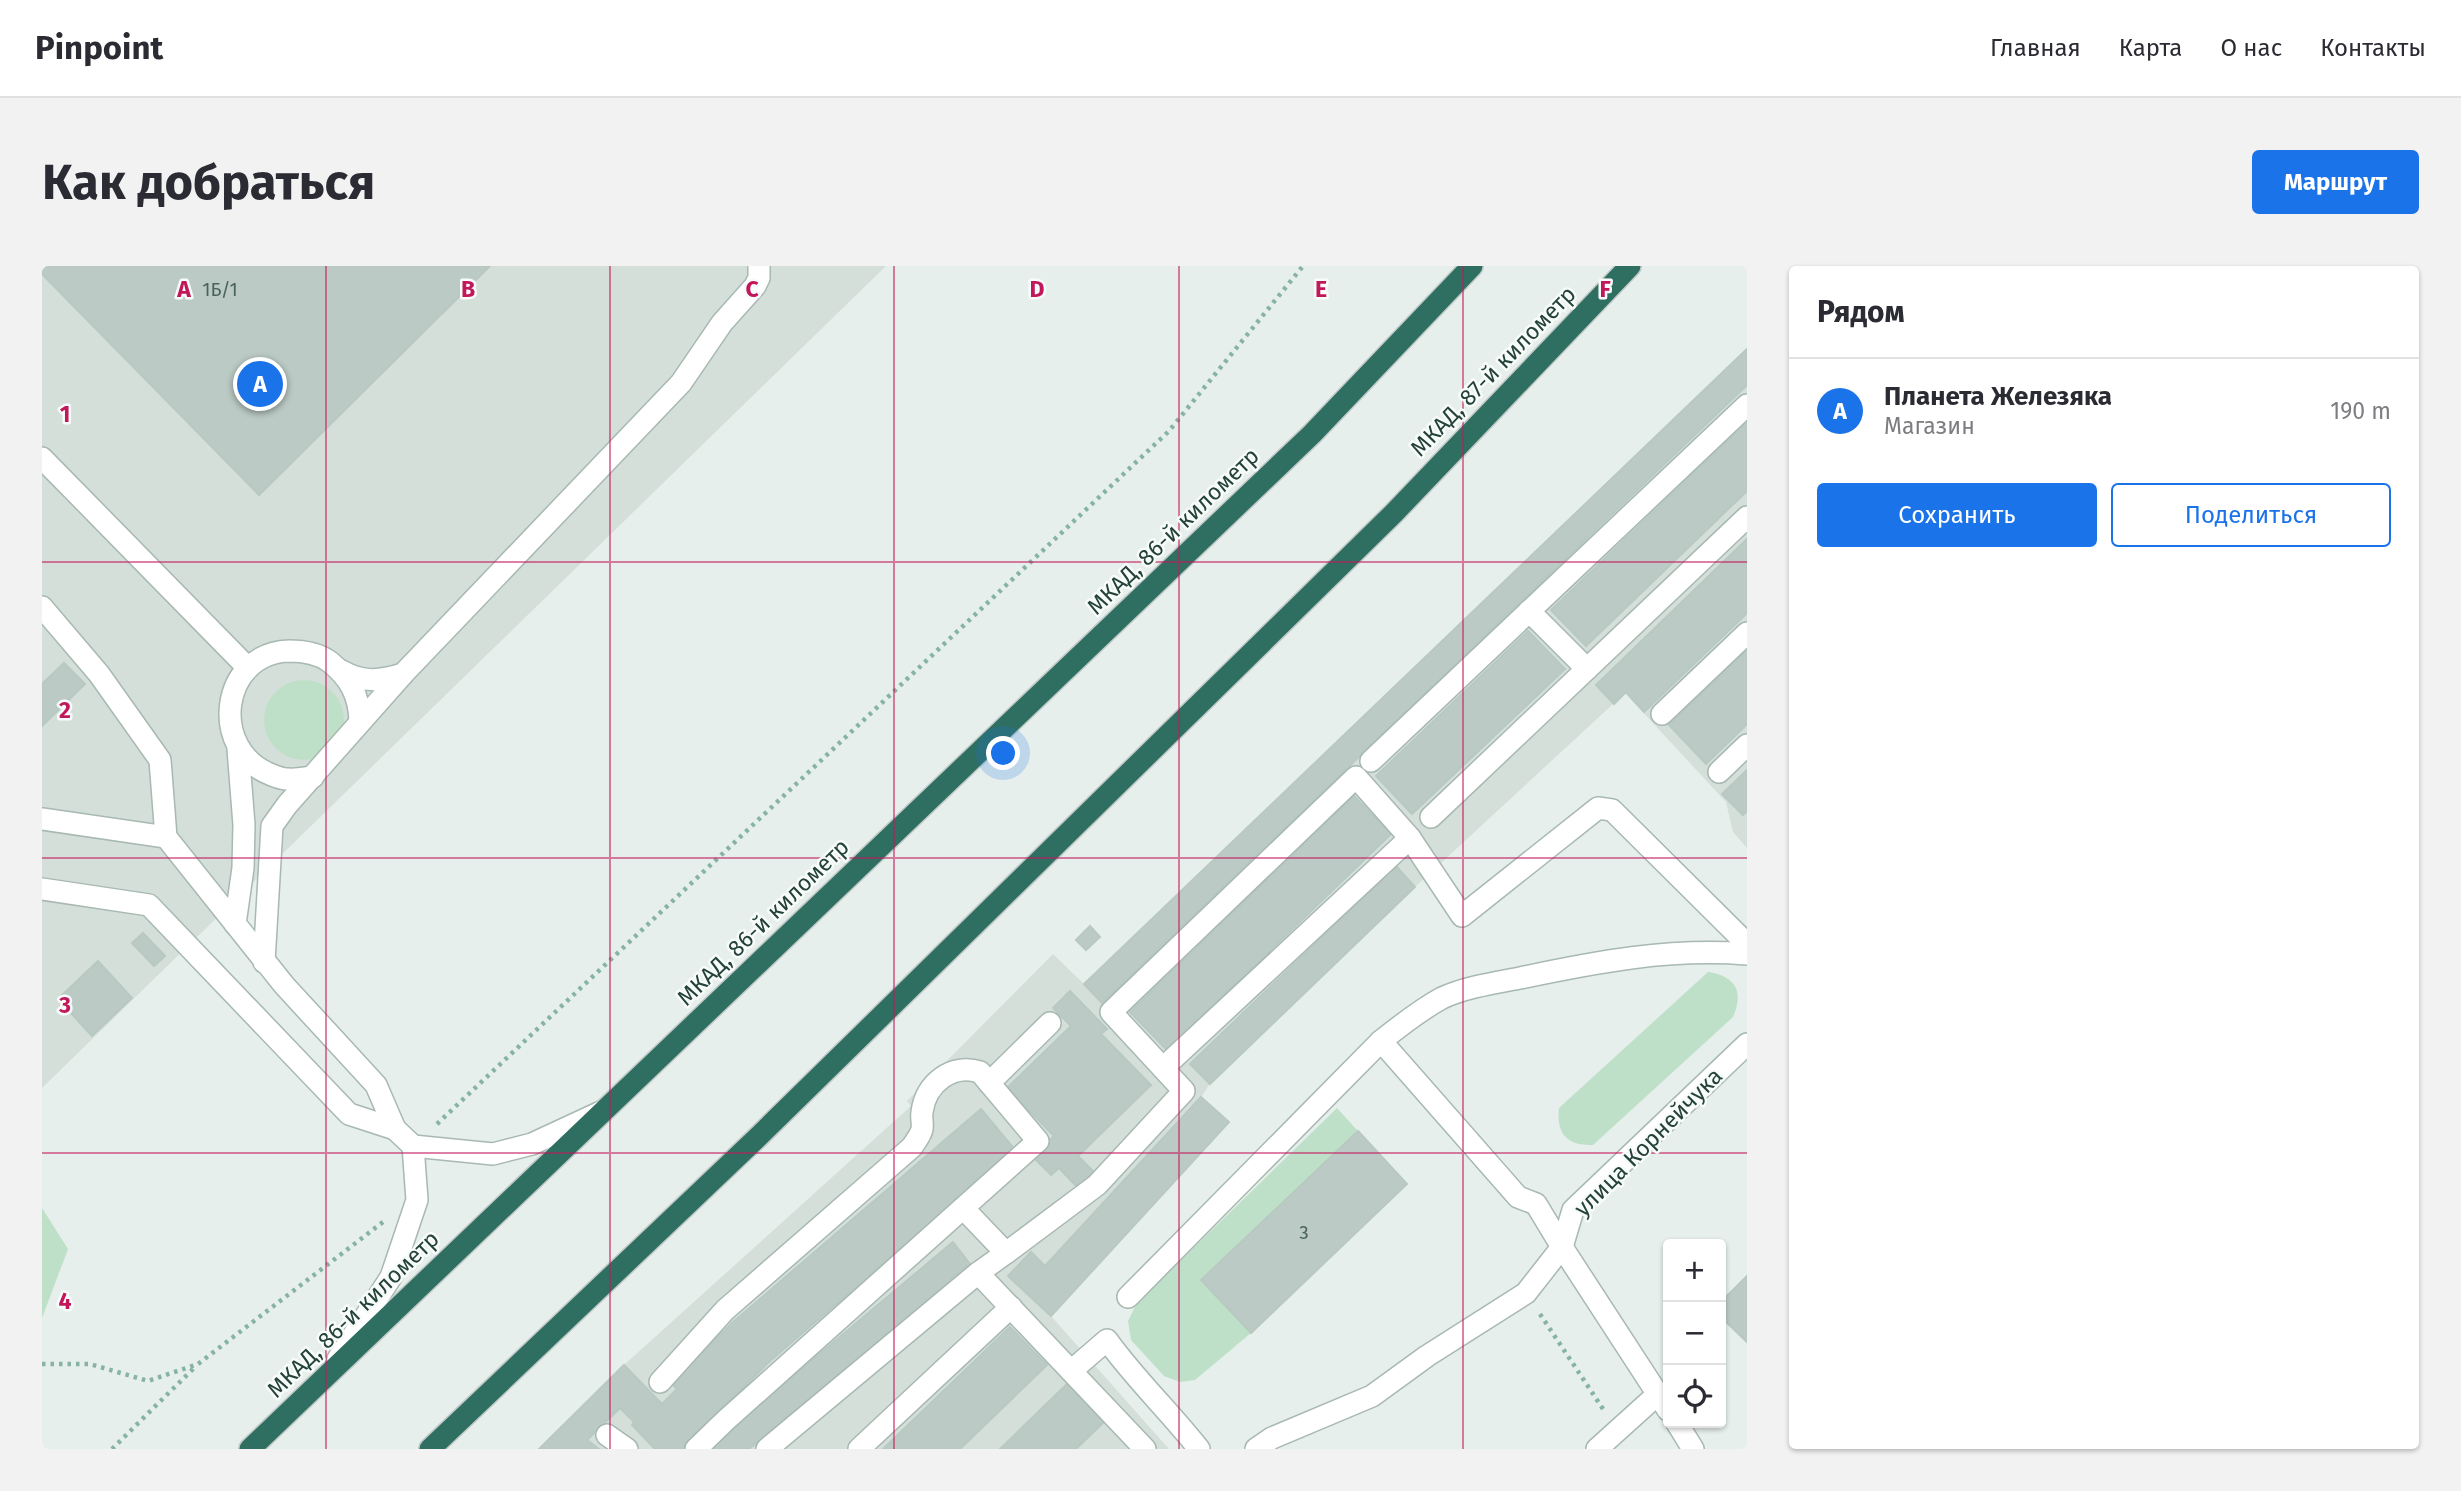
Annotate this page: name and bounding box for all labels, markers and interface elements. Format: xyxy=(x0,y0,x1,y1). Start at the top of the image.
text: Pinpoint xyxy=(35,28,163,68)
text: Главная xyxy=(1990,34,2081,62)
text: Карта xyxy=(2119,34,2182,62)
text: О нас xyxy=(2220,34,2282,62)
text: Контакты xyxy=(2320,34,2426,62)
button: Маршрут xyxy=(2252,150,2419,214)
text: Как добраться xyxy=(42,153,375,212)
text: A xyxy=(176,275,191,303)
text: B xyxy=(461,275,475,303)
text: C xyxy=(745,275,759,303)
text: D xyxy=(1030,275,1045,303)
text: E xyxy=(1315,275,1327,303)
text: F xyxy=(1599,275,1611,303)
house number: 1Б/1 xyxy=(202,278,238,301)
street label: МКАД, 87-й километр xyxy=(1404,280,1582,462)
text: Рядом xyxy=(1817,294,1905,330)
pin: A xyxy=(237,358,283,410)
text: Планета Железяка xyxy=(1884,381,2112,412)
text: A xyxy=(1833,397,1847,425)
text: 190 m xyxy=(2330,397,2391,425)
text: 1 xyxy=(60,400,70,428)
text: Магазин xyxy=(1884,412,1975,440)
street label: МКАД, 86-й километр xyxy=(1081,442,1265,620)
button: Сохранить xyxy=(1817,483,2097,547)
button: Поделиться xyxy=(2111,483,2391,547)
text: 2 xyxy=(59,696,71,724)
your location xyxy=(986,736,1020,770)
street label: МКАД, 86-й километр xyxy=(671,833,855,1011)
text: 3 xyxy=(58,991,71,1019)
street label: улица Корнейчука xyxy=(1568,1062,1728,1222)
house number: 3 xyxy=(1299,1221,1309,1244)
street label: МКАД, 86-й километр xyxy=(261,1225,445,1403)
map controls xyxy=(1663,1239,1726,1428)
button: + xyxy=(1663,1239,1726,1302)
text: 4 xyxy=(59,1287,72,1315)
button: − xyxy=(1663,1302,1726,1365)
button: locate xyxy=(1663,1365,1726,1428)

